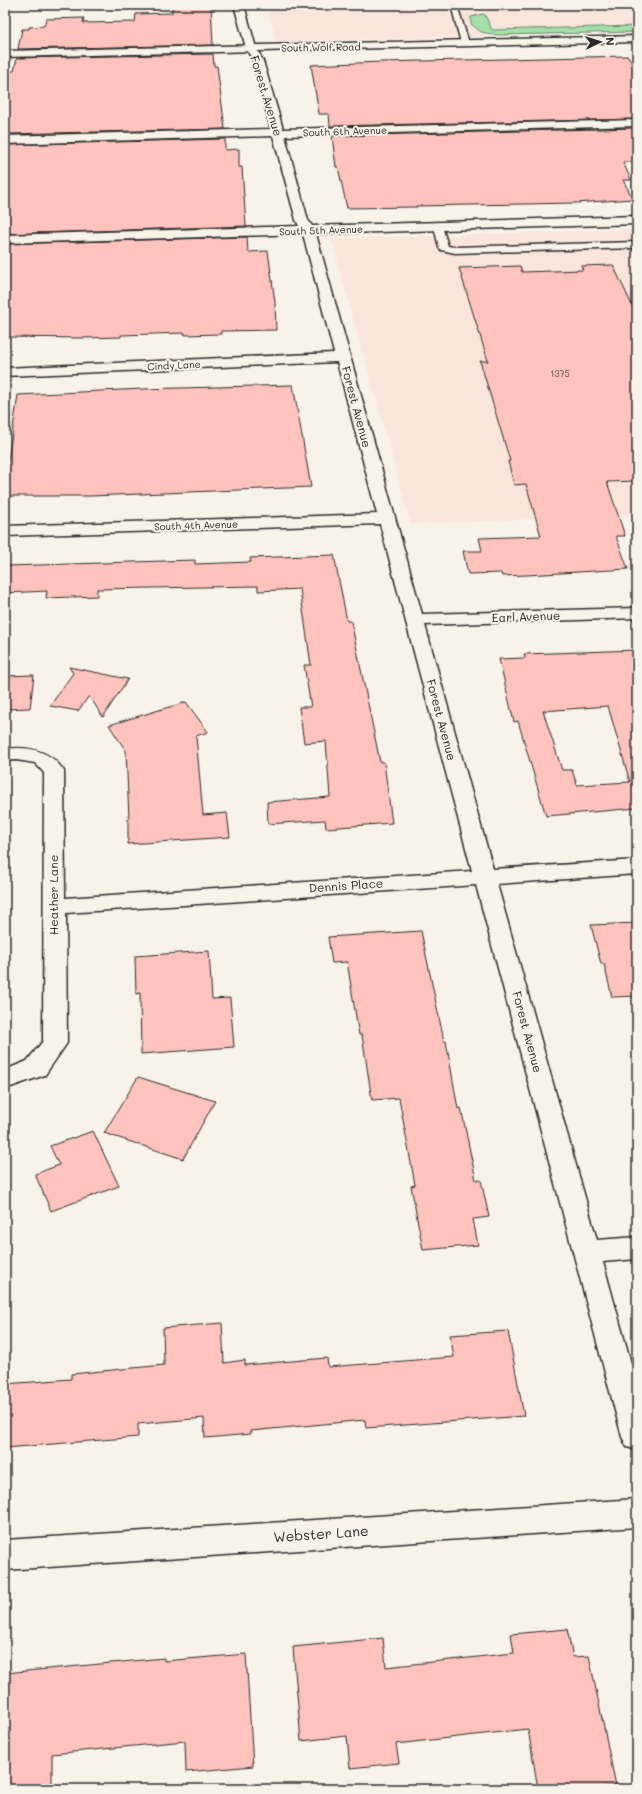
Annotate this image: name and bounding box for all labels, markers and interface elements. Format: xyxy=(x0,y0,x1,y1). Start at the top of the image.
north arrow xyxy=(580,22,620,62)
text: N xyxy=(603,37,618,46)
street label: South Wolf Road xyxy=(281,39,361,55)
street label: Forest Avenue xyxy=(247,53,287,138)
street label: South 6th Avenue xyxy=(303,123,387,139)
street label: South 5th Avenue xyxy=(279,222,363,238)
street label: Cindy Lane xyxy=(147,357,201,373)
street label: Forest Avenue xyxy=(338,364,376,449)
house number: 1375 xyxy=(550,368,570,379)
street label: South 4th Avenue xyxy=(154,517,238,533)
street label: Earl Avenue xyxy=(491,607,561,625)
street label: Forest Avenue xyxy=(423,677,461,762)
street label: Heather Lane xyxy=(45,855,61,935)
street label: Dennis Place xyxy=(308,874,384,896)
street label: Forest Avenue xyxy=(509,989,547,1074)
street label: Webster Lane xyxy=(273,1521,369,1546)

